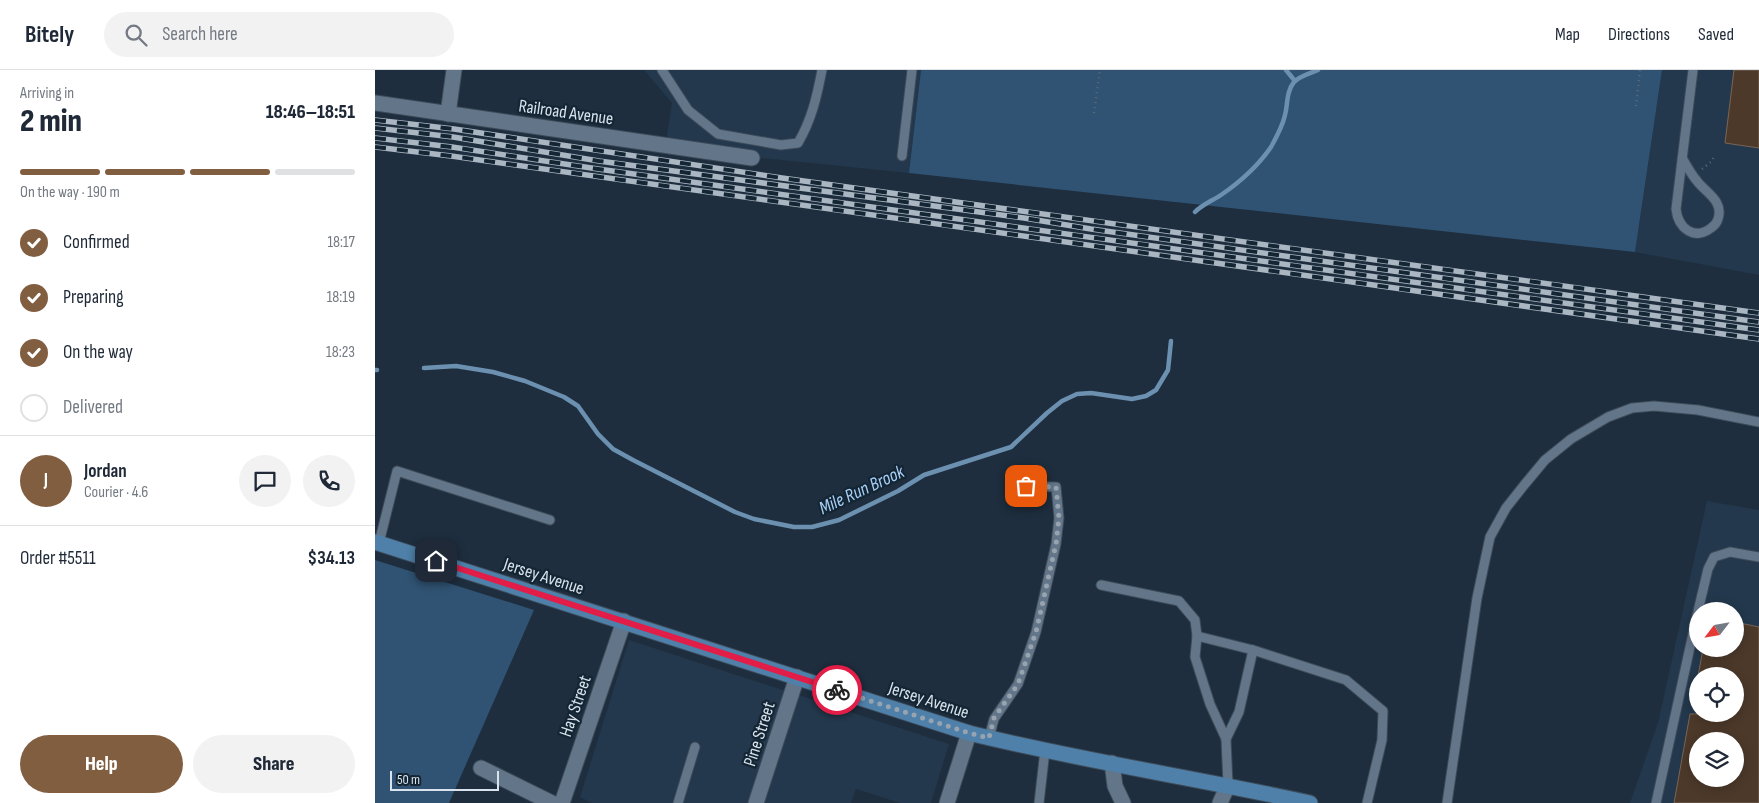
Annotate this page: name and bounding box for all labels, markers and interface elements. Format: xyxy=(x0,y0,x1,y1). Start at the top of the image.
search box xyxy=(104,12,454,57)
text: Bitely xyxy=(25,20,74,49)
icon: search xyxy=(122,21,150,49)
text: Search here xyxy=(162,23,238,46)
text: Map xyxy=(1555,24,1580,45)
text: Directions xyxy=(1608,24,1670,45)
text: Saved xyxy=(1698,24,1734,45)
text: Arriving in xyxy=(20,84,74,103)
street label: Railroad Avenue xyxy=(517,95,615,130)
text: 18:46–18:51 xyxy=(266,101,355,124)
text: 2 min xyxy=(20,102,82,141)
text: On the way · 190 m xyxy=(20,183,120,202)
icon: check xyxy=(20,229,48,257)
text: Confirmed xyxy=(63,231,130,254)
text: 18:17 xyxy=(327,233,355,252)
icon: check xyxy=(20,284,48,312)
text: Preparing xyxy=(63,286,124,309)
text: 18:19 xyxy=(327,288,355,307)
icon: check xyxy=(20,339,48,367)
text: On the way xyxy=(63,341,133,364)
text: 18:23 xyxy=(326,343,355,362)
text: Delivered xyxy=(63,396,123,419)
button: chat xyxy=(239,455,291,507)
button: phone xyxy=(303,455,355,507)
text: Jordan xyxy=(84,460,127,483)
water label: Mile Run Brook xyxy=(815,460,909,520)
pin xyxy=(1005,465,1047,507)
text: J xyxy=(44,469,48,492)
icon: bag xyxy=(1012,472,1040,500)
text: Courier · 4.6 xyxy=(84,483,148,502)
pin xyxy=(415,540,457,582)
text: Order #5511 xyxy=(20,547,96,570)
text: $34.13 xyxy=(307,547,355,570)
icon: home xyxy=(422,547,450,575)
street label: Jersey Avenue xyxy=(500,553,587,599)
north arrow xyxy=(1689,602,1744,658)
map controls xyxy=(1689,602,1744,787)
courier xyxy=(812,665,862,715)
button: locate xyxy=(1689,667,1744,722)
street label: Hay Street xyxy=(555,672,596,740)
icon: bike xyxy=(823,676,851,704)
street label: Jersey Avenue xyxy=(885,677,972,723)
street label: Pine Street xyxy=(739,699,780,769)
button: layers xyxy=(1689,732,1744,787)
button: Help xyxy=(20,735,183,793)
button: Share xyxy=(193,735,355,793)
scale bar xyxy=(390,768,499,791)
text: 50 m xyxy=(397,771,420,788)

